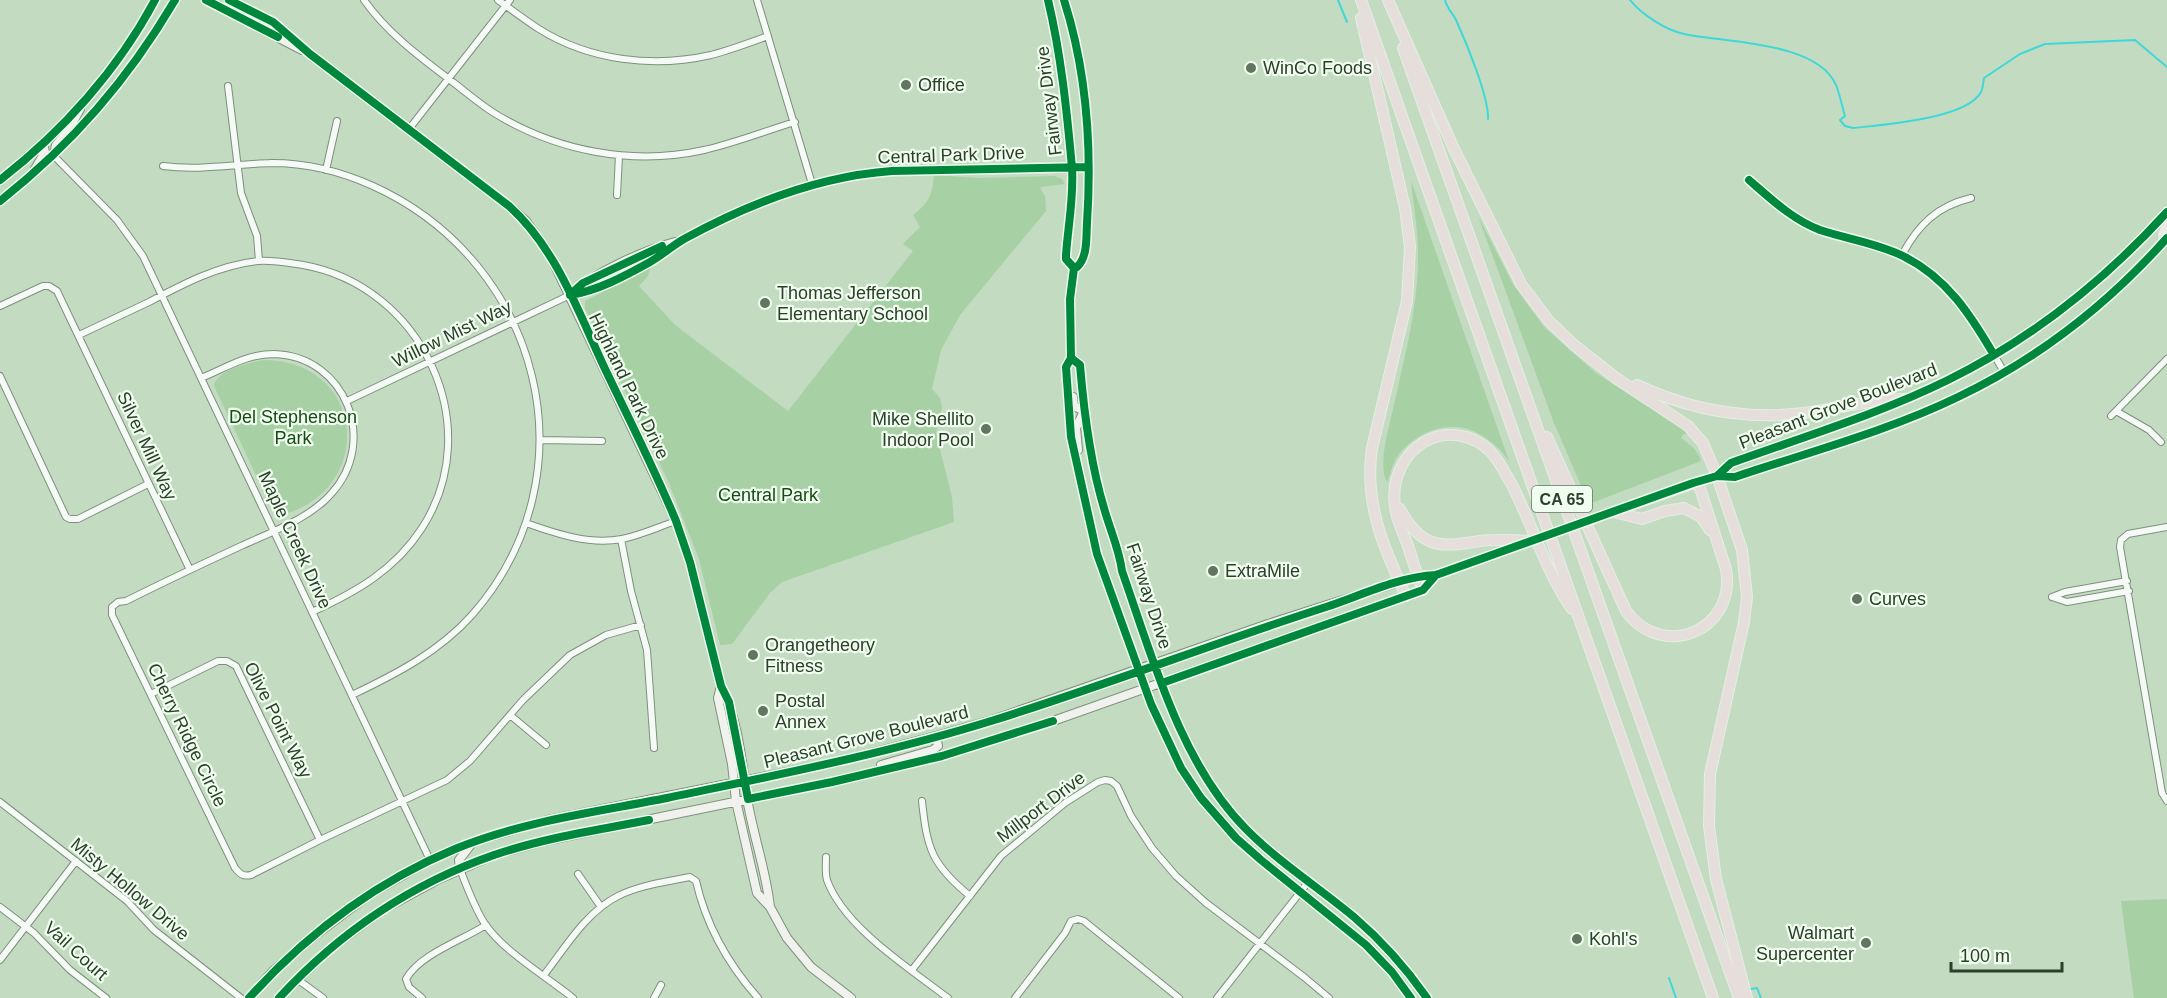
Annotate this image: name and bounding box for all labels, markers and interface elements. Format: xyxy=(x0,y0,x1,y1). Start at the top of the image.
street label: Fairway Drive xyxy=(1032,45,1066,157)
place label: WinCo Foods xyxy=(1263,58,1372,78)
marker: WinCo Foods xyxy=(1244,61,1258,75)
place label: Office xyxy=(918,75,965,95)
marker: Office xyxy=(899,78,913,92)
street label: Central Park Drive xyxy=(877,142,1025,168)
place label: Thomas Jefferson Elementary School xyxy=(777,283,928,324)
street label: Willow Mist Way xyxy=(389,296,515,372)
marker: Thomas Jefferson Elementary School xyxy=(758,296,772,310)
street label: Highland Park Drive xyxy=(585,310,673,462)
street label: Pleasant Grove Boulevard xyxy=(1736,359,1940,453)
street label: Silver Mill Way xyxy=(113,389,181,503)
park label: Del Stephenson Park xyxy=(229,407,357,448)
place label: Mike Shellito Indoor Pool xyxy=(872,409,974,450)
marker: Mike Shellito Indoor Pool xyxy=(979,422,993,436)
street label: Maple Creek Drive xyxy=(254,468,336,612)
park label: Central Park xyxy=(718,485,819,505)
road number: CA 65 xyxy=(1532,486,1592,512)
street label: Fairway Drive xyxy=(1122,541,1176,651)
place label: ExtraMile xyxy=(1225,561,1300,581)
marker: ExtraMile xyxy=(1206,564,1220,578)
place label: Curves xyxy=(1869,589,1926,609)
marker: Curves xyxy=(1850,592,1864,606)
place label: Orangetheory Fitness xyxy=(765,635,875,676)
marker: Orangetheory Fitness xyxy=(746,648,760,662)
street label: Olive Point Way xyxy=(240,659,316,781)
street label: Cherry Ridge Circle xyxy=(144,660,230,810)
place label: Postal Annex xyxy=(775,691,826,732)
street label: Pleasant Grove Boulevard xyxy=(762,702,970,772)
marker: Postal Annex xyxy=(756,704,770,718)
street label: Millport Drive xyxy=(993,767,1089,847)
street label: Misty Hollow Drive xyxy=(67,834,193,944)
street label: Vail Court xyxy=(40,918,112,984)
place label: Walmart Supercenter xyxy=(1756,923,1854,964)
place label: Kohl's xyxy=(1589,929,1637,949)
marker: Kohl's xyxy=(1570,932,1584,946)
scale bar xyxy=(1951,935,2062,973)
marker: Walmart Supercenter xyxy=(1859,936,1873,950)
text: 100 m xyxy=(1960,946,2010,966)

